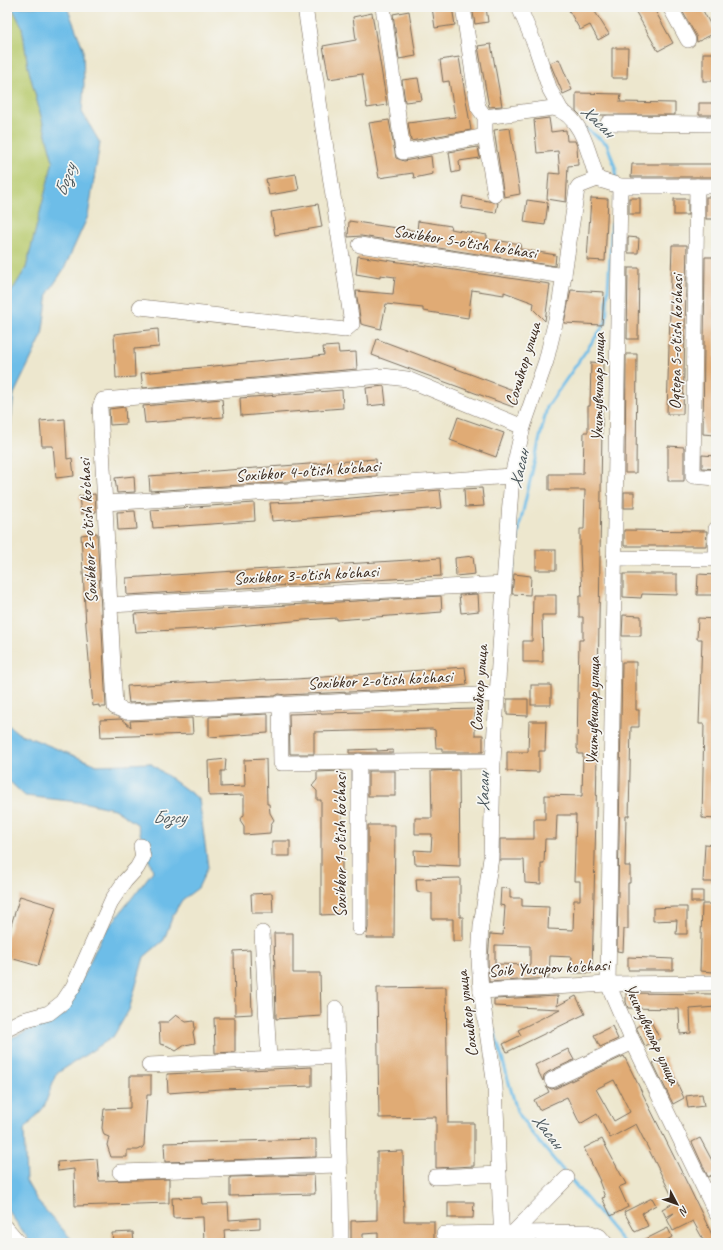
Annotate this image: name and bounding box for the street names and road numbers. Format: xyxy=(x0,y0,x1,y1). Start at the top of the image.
street label: Soxibkor 5-o'tish ko'chasi xyxy=(392,220,540,264)
street label: Oqtepa 5-o'tish ko'chasi xyxy=(664,272,688,410)
street label: Сохибкор улица xyxy=(500,318,546,408)
street label: Укитувчилар улица xyxy=(587,331,609,441)
street label: Soxibkor 4-o'tish ko'chasi xyxy=(235,455,383,487)
street label: Soxibkor 2-o'tish ko'chasi xyxy=(74,456,102,604)
street label: Soxibkor 3-o'tish ko'chasi xyxy=(233,561,381,589)
street label: Сохибкор улица xyxy=(466,642,493,732)
street label: Укитувчилар улица xyxy=(582,655,604,765)
street label: Soxibkor 2-o'tish ko'chasi xyxy=(307,666,455,694)
street label: Soxibkor 1-o'tish ko'chasi xyxy=(330,771,351,918)
street label: Soib Yusupov ko'chasi xyxy=(488,954,612,982)
street label: Сохибкор улица xyxy=(451,968,483,1058)
street label: Укитувчилар улица xyxy=(620,980,685,1089)

